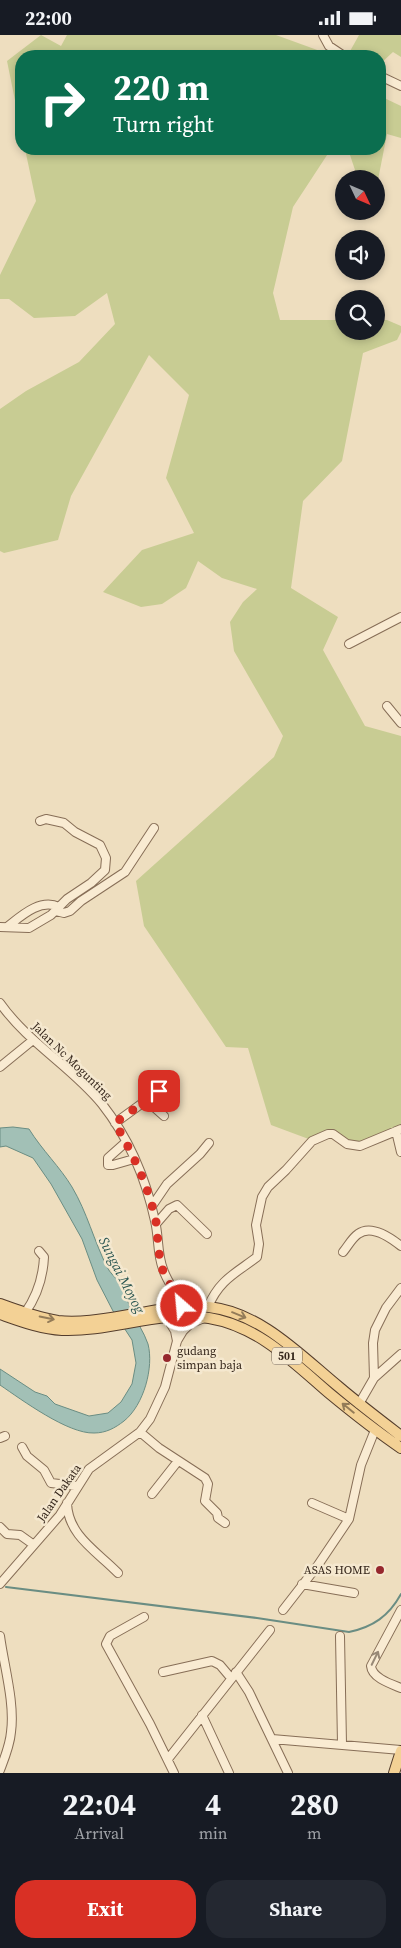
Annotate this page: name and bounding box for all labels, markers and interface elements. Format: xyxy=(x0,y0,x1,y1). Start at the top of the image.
text: 22:00 xyxy=(25,5,72,31)
text: 220 m xyxy=(113,64,209,112)
icon: right xyxy=(30,70,95,135)
text: Turn right xyxy=(113,109,214,139)
north arrow xyxy=(335,170,385,220)
map controls xyxy=(335,170,385,340)
button: sound xyxy=(335,230,385,280)
button: search xyxy=(335,290,385,340)
street label: Jalan Nc Mogunting xyxy=(28,1018,116,1103)
pin xyxy=(138,1070,180,1112)
icon: arrive xyxy=(145,1077,173,1105)
water label: Sungai Moyog xyxy=(94,1233,150,1318)
position arrow xyxy=(155,1279,207,1331)
one-way arrow xyxy=(231,1311,247,1320)
one-way arrow xyxy=(38,1314,54,1324)
place label: gudang simpan baja xyxy=(177,1343,243,1373)
road number: 501 xyxy=(272,1347,302,1365)
marker: gudang simpan baja xyxy=(161,1352,173,1364)
one-way arrow xyxy=(342,1403,355,1414)
street label: Jalan Dakata xyxy=(33,1460,85,1526)
place label: ASAS HOME xyxy=(304,1562,370,1578)
marker: ASAS HOME xyxy=(374,1564,386,1576)
one-way arrow xyxy=(371,1651,380,1666)
text: 22:04 xyxy=(62,1784,136,1825)
text: 4 xyxy=(205,1784,221,1825)
text: 280 xyxy=(290,1784,339,1825)
text: Arrival xyxy=(75,1822,124,1844)
text: min xyxy=(199,1822,228,1844)
text: m xyxy=(307,1822,321,1844)
button: Exit xyxy=(15,1880,196,1938)
button: Share xyxy=(206,1880,386,1938)

